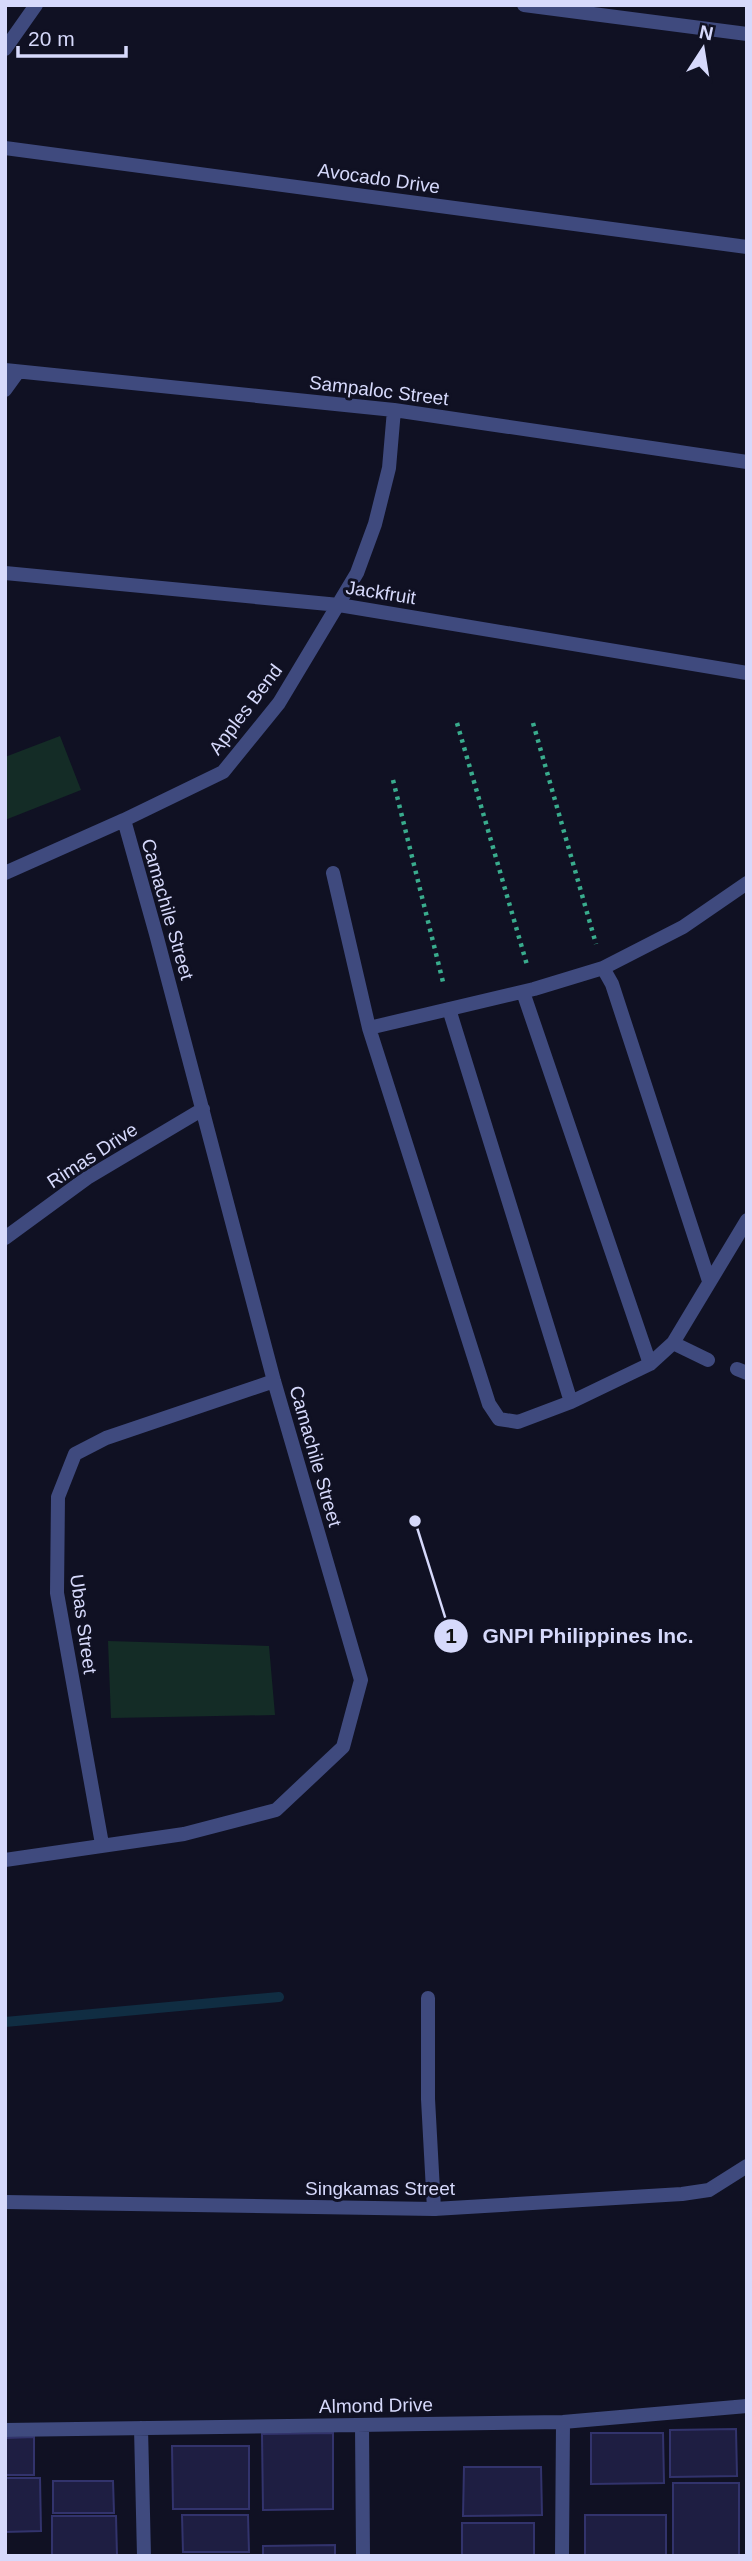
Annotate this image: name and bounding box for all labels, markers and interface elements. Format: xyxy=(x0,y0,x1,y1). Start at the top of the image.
scale bar xyxy=(18,14,126,58)
north arrow xyxy=(668,14,738,84)
text: N xyxy=(698,21,715,45)
text: 20 m xyxy=(28,27,75,50)
street label: Avocado Drive xyxy=(316,160,441,197)
street label: Sampaloc Street xyxy=(308,372,451,410)
street label: Jackfruit xyxy=(344,577,418,609)
street label: Apples Bend xyxy=(205,660,286,759)
street label: Camachile Street xyxy=(137,836,198,983)
street label: Rimas Drive xyxy=(43,1118,141,1192)
street label: Camachile Street xyxy=(285,1383,346,1530)
street label: Ubas Street xyxy=(66,1573,101,1676)
callout: GNPI Philippines Inc. xyxy=(434,1615,708,1657)
text: 1 xyxy=(445,1624,457,1647)
text: GNPI Philippines Inc. xyxy=(482,1624,694,1647)
street label: Singkamas Street xyxy=(305,2178,456,2199)
street label: Almond Drive xyxy=(319,2394,433,2417)

